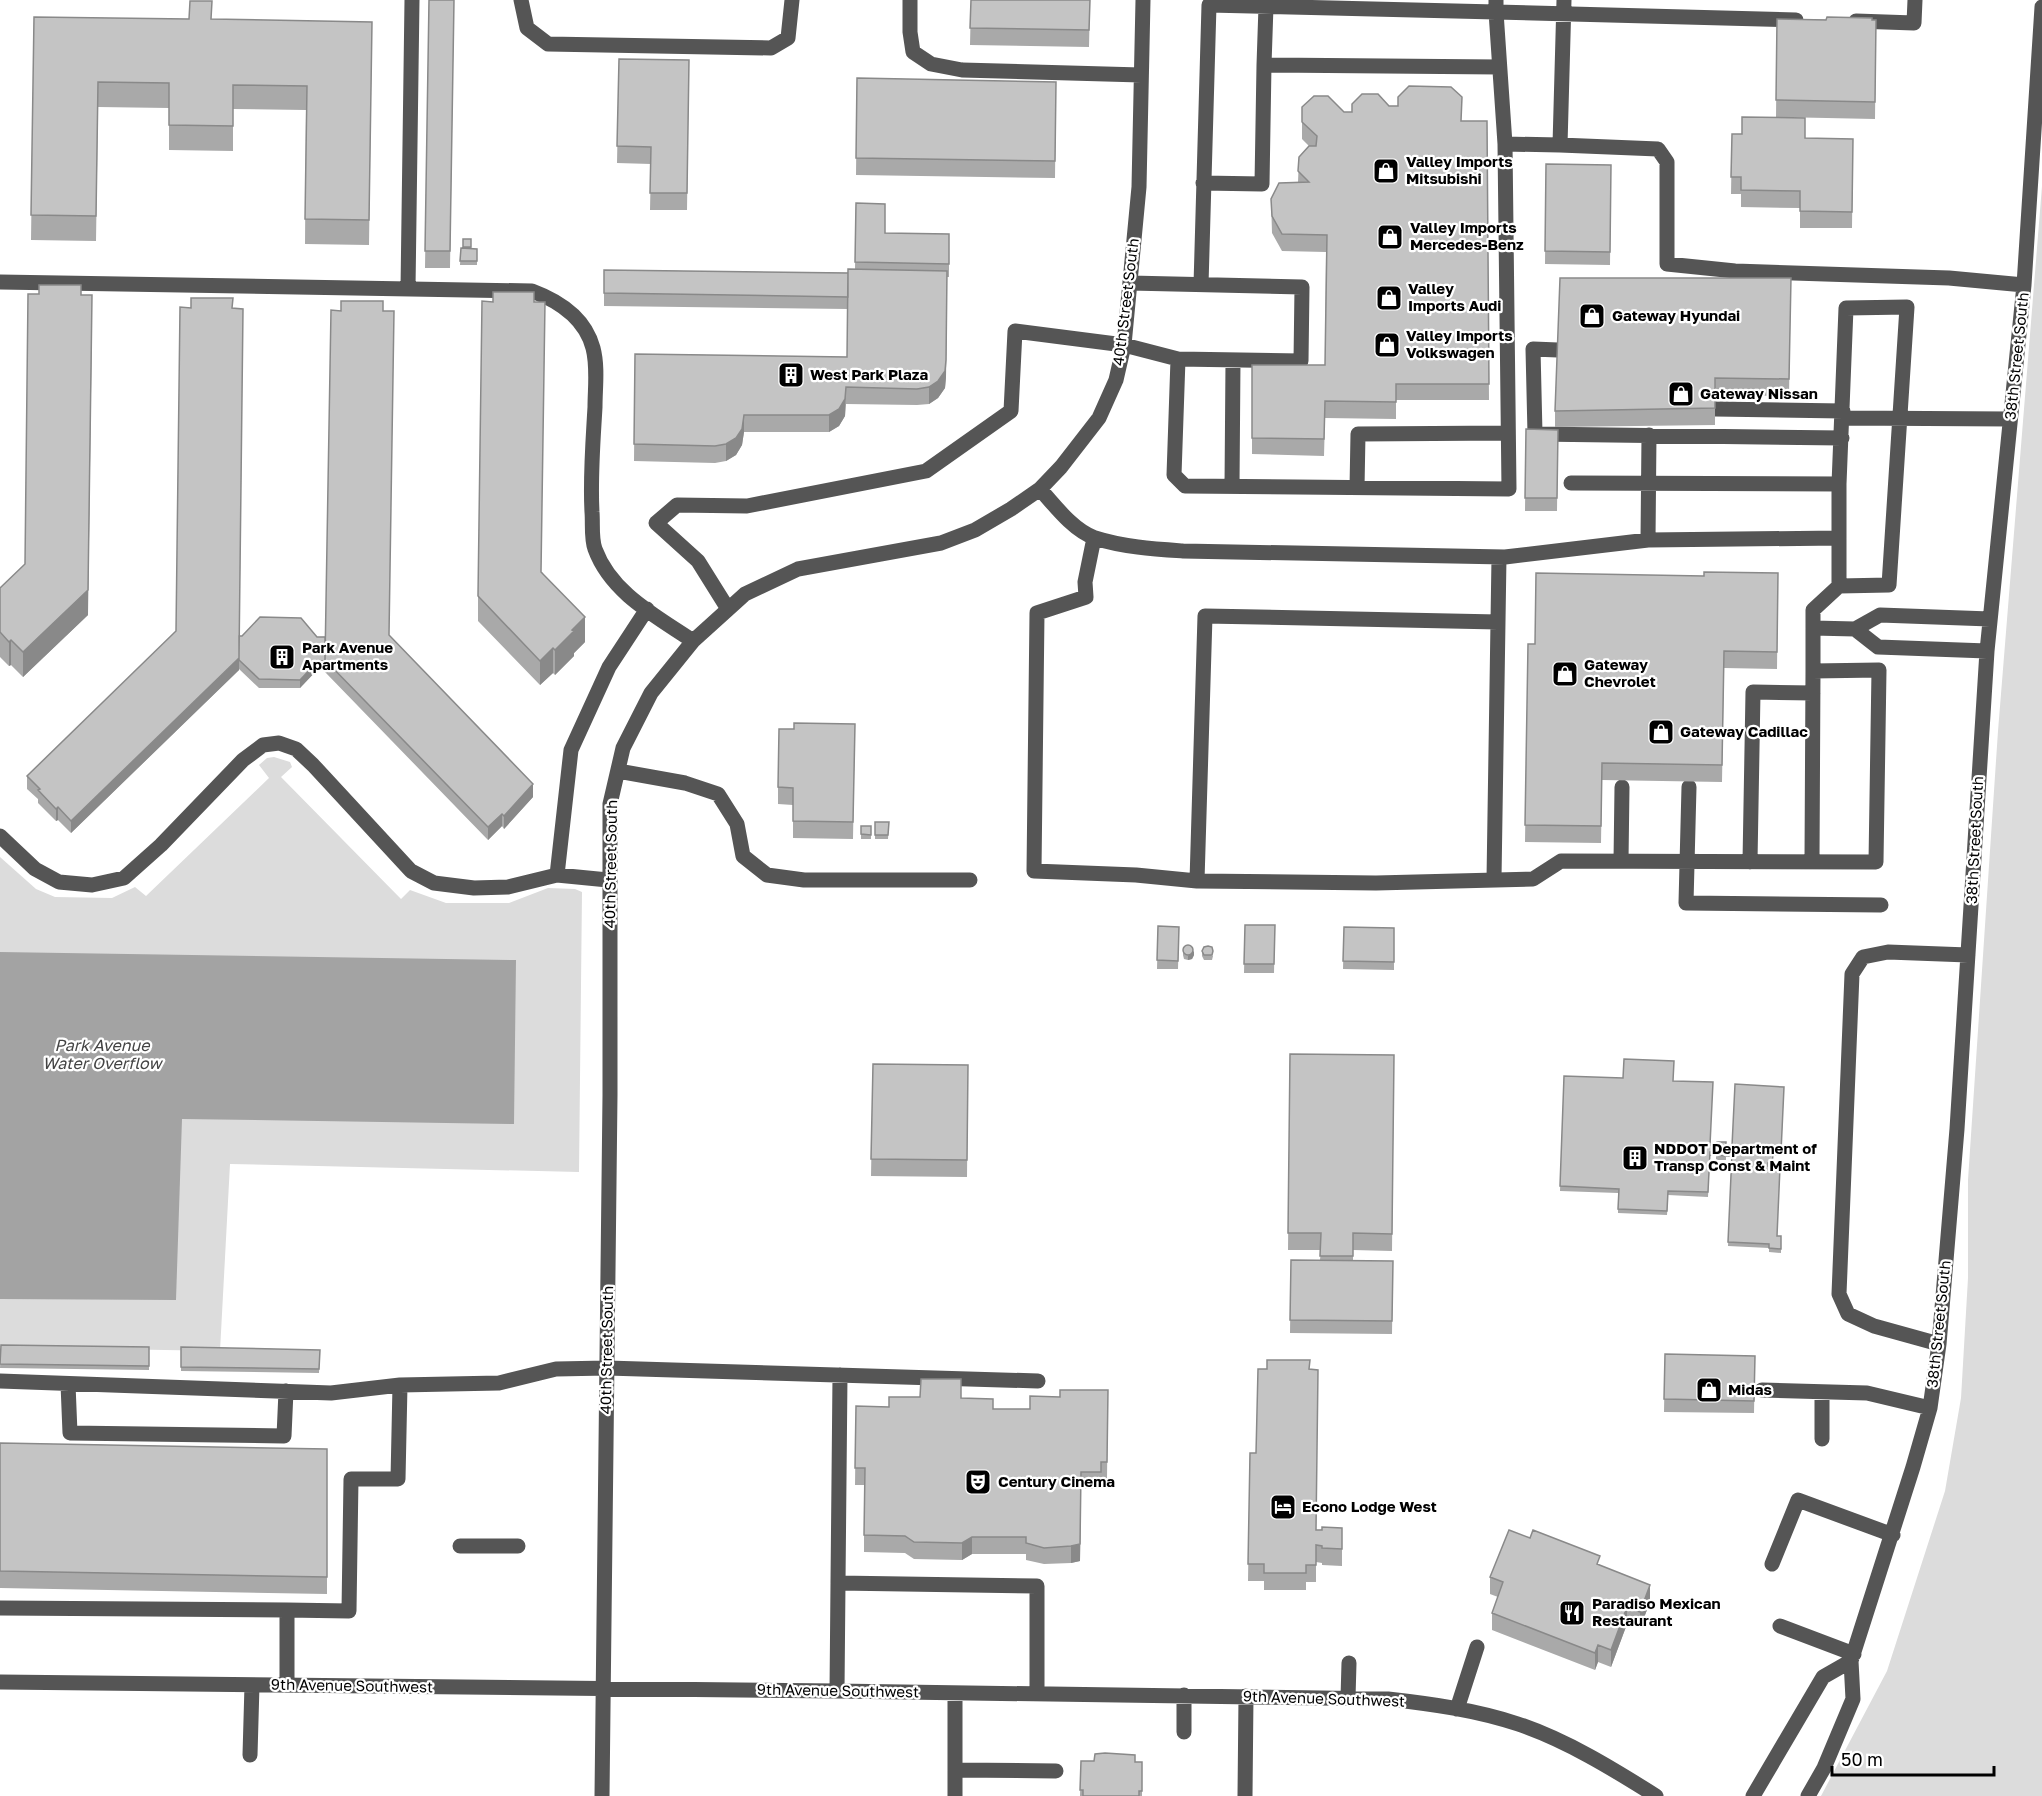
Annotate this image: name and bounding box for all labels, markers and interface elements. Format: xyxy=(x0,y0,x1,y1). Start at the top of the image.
place label: Valley Imports Mitsubishi xyxy=(1406,152,1513,187)
shop icon: Valley Imports Mitsubishi xyxy=(1371,156,1401,186)
place label: Valley Imports Mercedes-Benz xyxy=(1410,218,1524,253)
shop icon: Valley Imports Mercedes-Benz xyxy=(1375,222,1405,252)
street label: 40th Street South xyxy=(1108,237,1142,367)
place label: Valley Imports Audi xyxy=(1408,279,1501,314)
shop icon: Valley Imports Audi xyxy=(1374,283,1404,313)
street label: 38th Street South xyxy=(2000,291,2032,420)
shop icon: Gateway Hyundai xyxy=(1577,301,1607,331)
place label: Gateway Hyundai xyxy=(1612,306,1740,324)
place label: Valley Imports Volkswagen xyxy=(1406,326,1513,361)
shop icon: Valley Imports Volkswagen xyxy=(1372,330,1402,360)
building icon: West Park Plaza xyxy=(776,360,806,390)
place label: West Park Plaza xyxy=(810,365,928,383)
shop icon: Gateway Nissan xyxy=(1666,379,1696,409)
place label: Gateway Nissan xyxy=(1700,384,1818,402)
place label: Park Avenue Apartments xyxy=(302,638,393,673)
building icon: Park Avenue Apartments xyxy=(267,642,297,672)
place label: Gateway Chevrolet xyxy=(1584,655,1656,690)
shop icon: Gateway Chevrolet xyxy=(1550,659,1580,689)
shop icon: Gateway Cadillac xyxy=(1646,717,1676,747)
place label: Gateway Cadillac xyxy=(1680,722,1808,740)
street label: 38th Street South xyxy=(1962,776,1986,904)
street label: 40th Street South xyxy=(600,800,620,928)
water label: Park Avenue Water Overflow xyxy=(42,1035,164,1073)
place label: NDDOT Department of Transp Const & Maint xyxy=(1654,1139,1817,1174)
building icon: NDDOT Department of Transp Const & Maint xyxy=(1620,1143,1650,1173)
street label: 38th Street South xyxy=(1922,1259,1954,1388)
street label: 40th Street South xyxy=(596,1286,616,1414)
shop icon: Midas xyxy=(1694,1375,1724,1405)
place label: Midas xyxy=(1728,1380,1772,1398)
theatre icon: Century Cinema xyxy=(963,1467,993,1497)
place label: Century Cinema xyxy=(998,1472,1115,1490)
hotel icon: Econo Lodge West xyxy=(1268,1492,1298,1522)
place label: Econo Lodge West xyxy=(1302,1497,1437,1515)
place label: Paradiso Mexican Restaurant xyxy=(1592,1594,1720,1629)
restaurant icon: Paradiso Mexican Restaurant xyxy=(1557,1598,1587,1628)
street label: 9th Avenue Southwest xyxy=(271,1675,433,1695)
street label: 9th Avenue Southwest xyxy=(757,1680,919,1700)
street label: 9th Avenue Southwest xyxy=(1243,1686,1405,1710)
scale bar xyxy=(1832,1739,1994,1777)
text: 50 m xyxy=(1841,1748,1883,1770)

